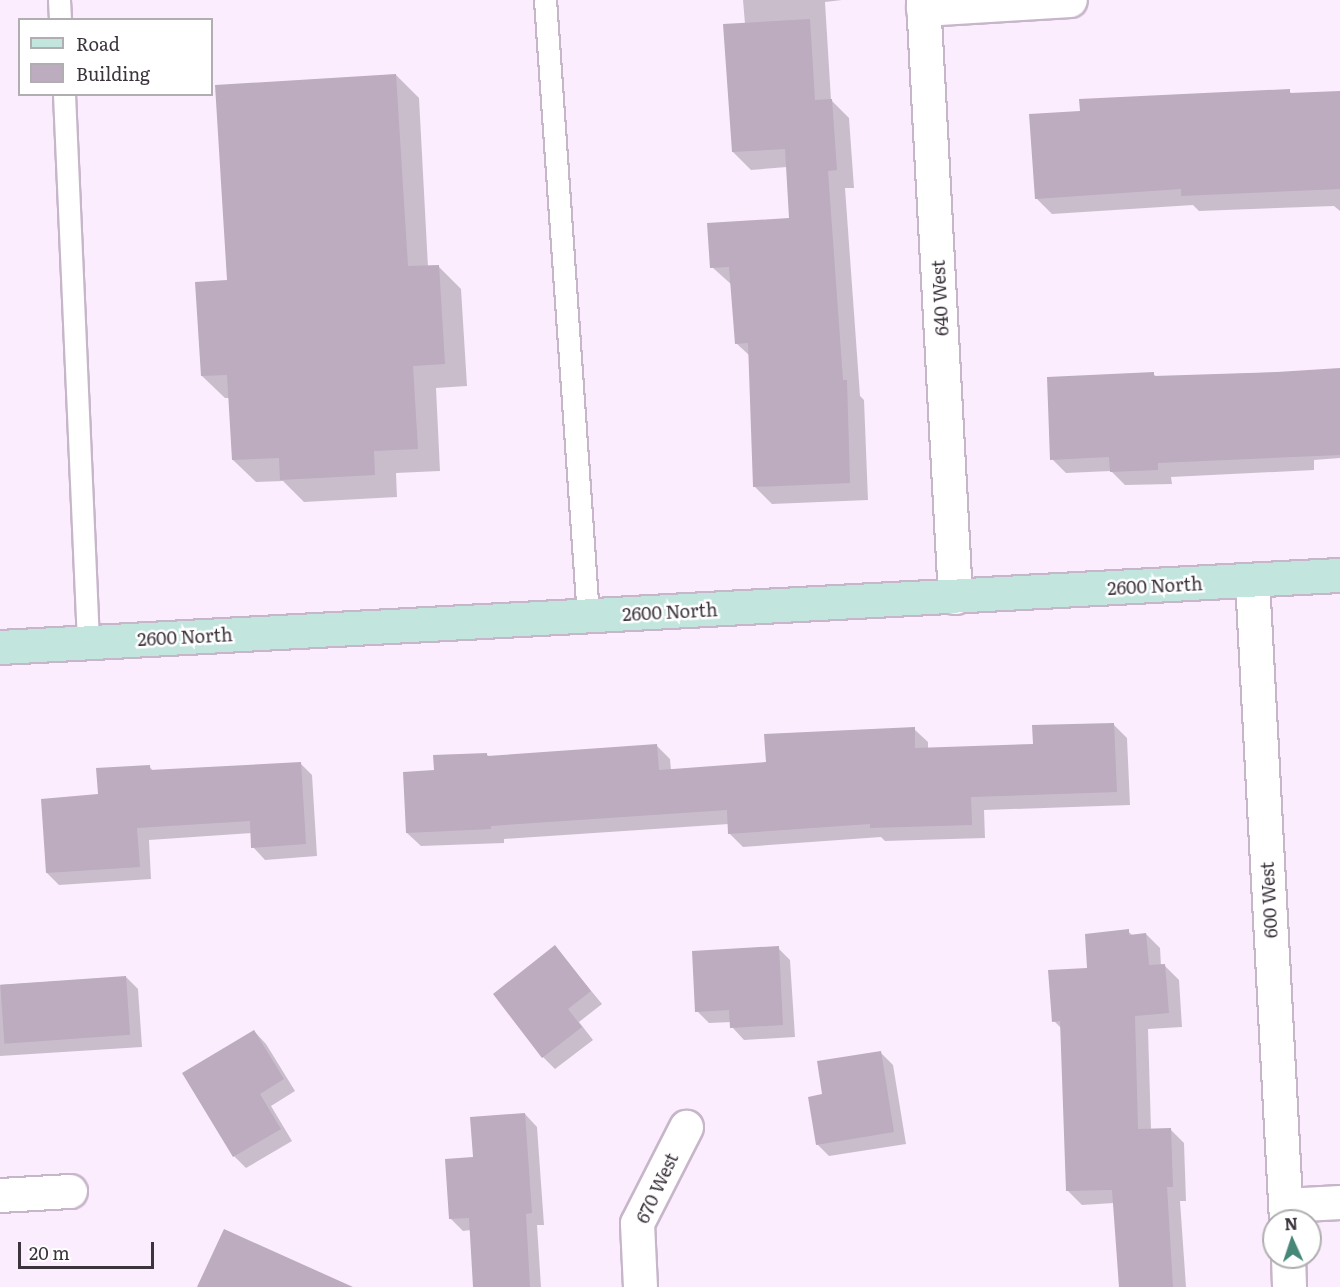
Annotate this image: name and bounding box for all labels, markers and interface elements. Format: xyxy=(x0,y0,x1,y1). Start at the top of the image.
legend xyxy=(18,18,213,96)
text: Road xyxy=(76,30,120,57)
text: Building xyxy=(76,60,150,87)
street label: 640 West xyxy=(927,260,953,336)
street label: 2600 North xyxy=(1107,573,1203,599)
street label: 2600 North xyxy=(622,599,718,625)
street label: 2600 North xyxy=(137,624,233,650)
street label: 600 West xyxy=(1256,861,1282,939)
street label: 670 West xyxy=(631,1149,683,1227)
north arrow xyxy=(1262,1209,1322,1269)
text: N xyxy=(1284,1211,1299,1235)
scale bar xyxy=(21,1230,158,1268)
text: 20 m xyxy=(29,1239,70,1266)

